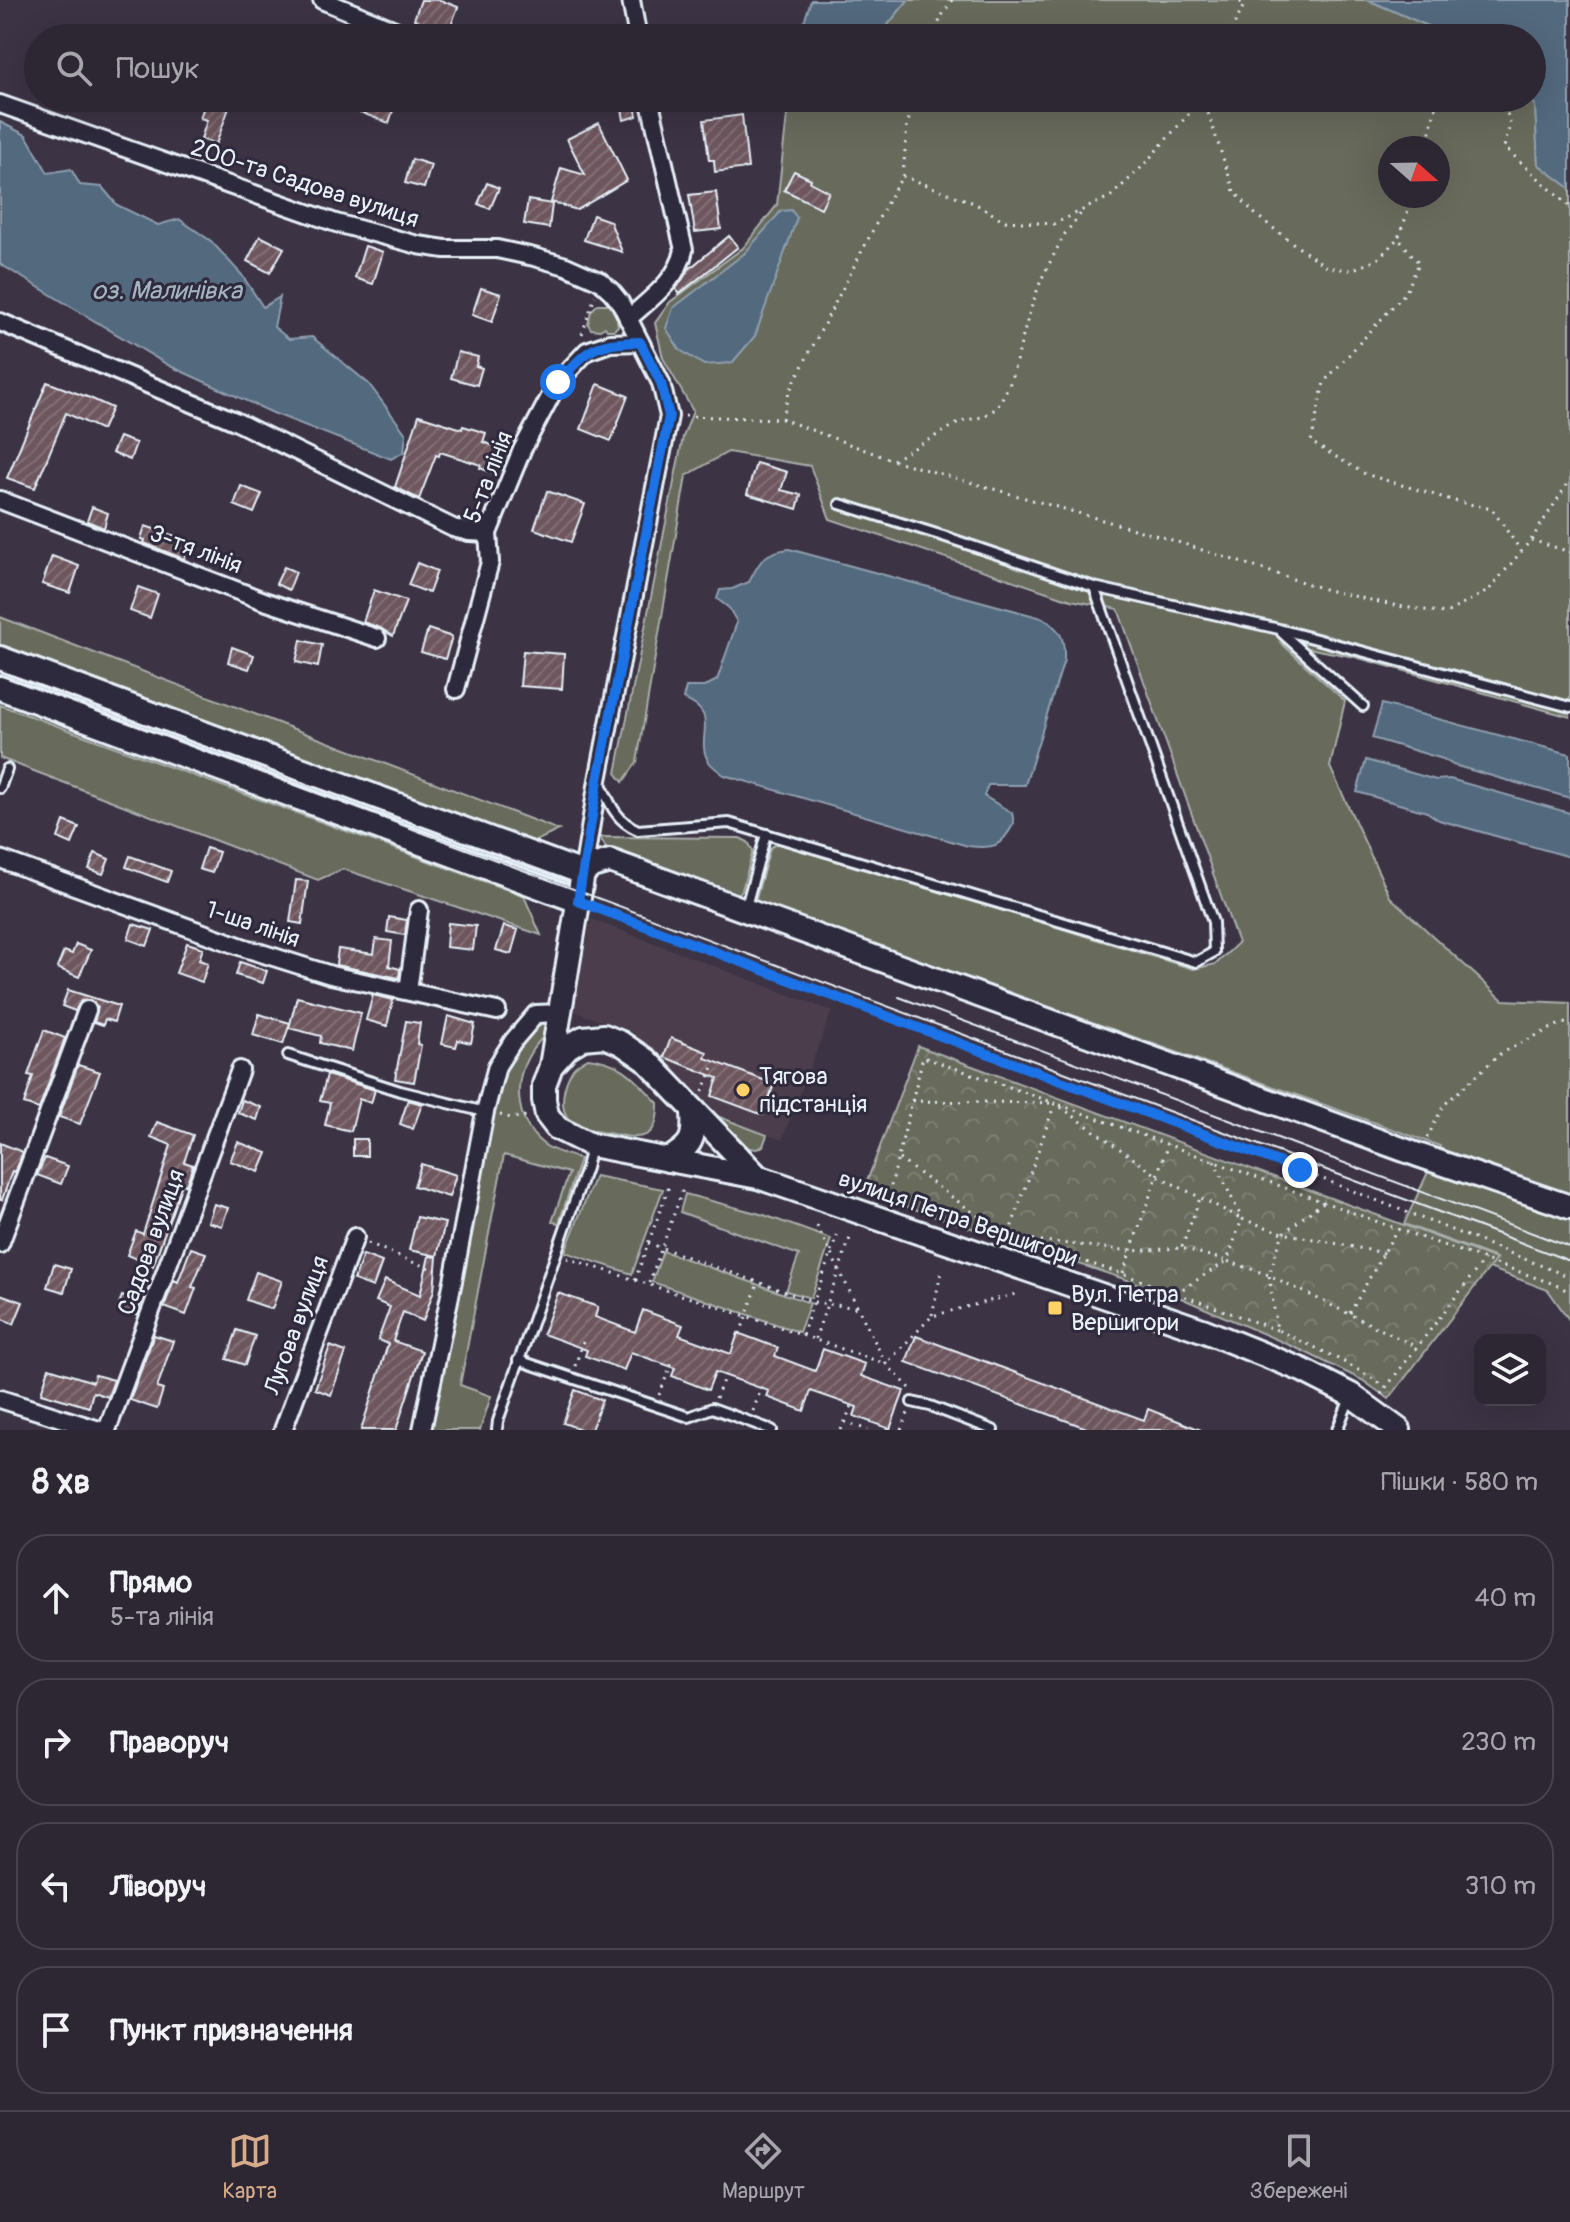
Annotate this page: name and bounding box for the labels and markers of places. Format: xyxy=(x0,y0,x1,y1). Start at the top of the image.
place label: Тягова пiдстанцiя xyxy=(759,1062,867,1119)
marker: Тягова пiдстанцiя xyxy=(734,1081,752,1099)
place label: Вул. Петра Вершигори xyxy=(1071,1280,1179,1337)
marker: Вул. Петра Вершигори xyxy=(1046,1299,1064,1317)

